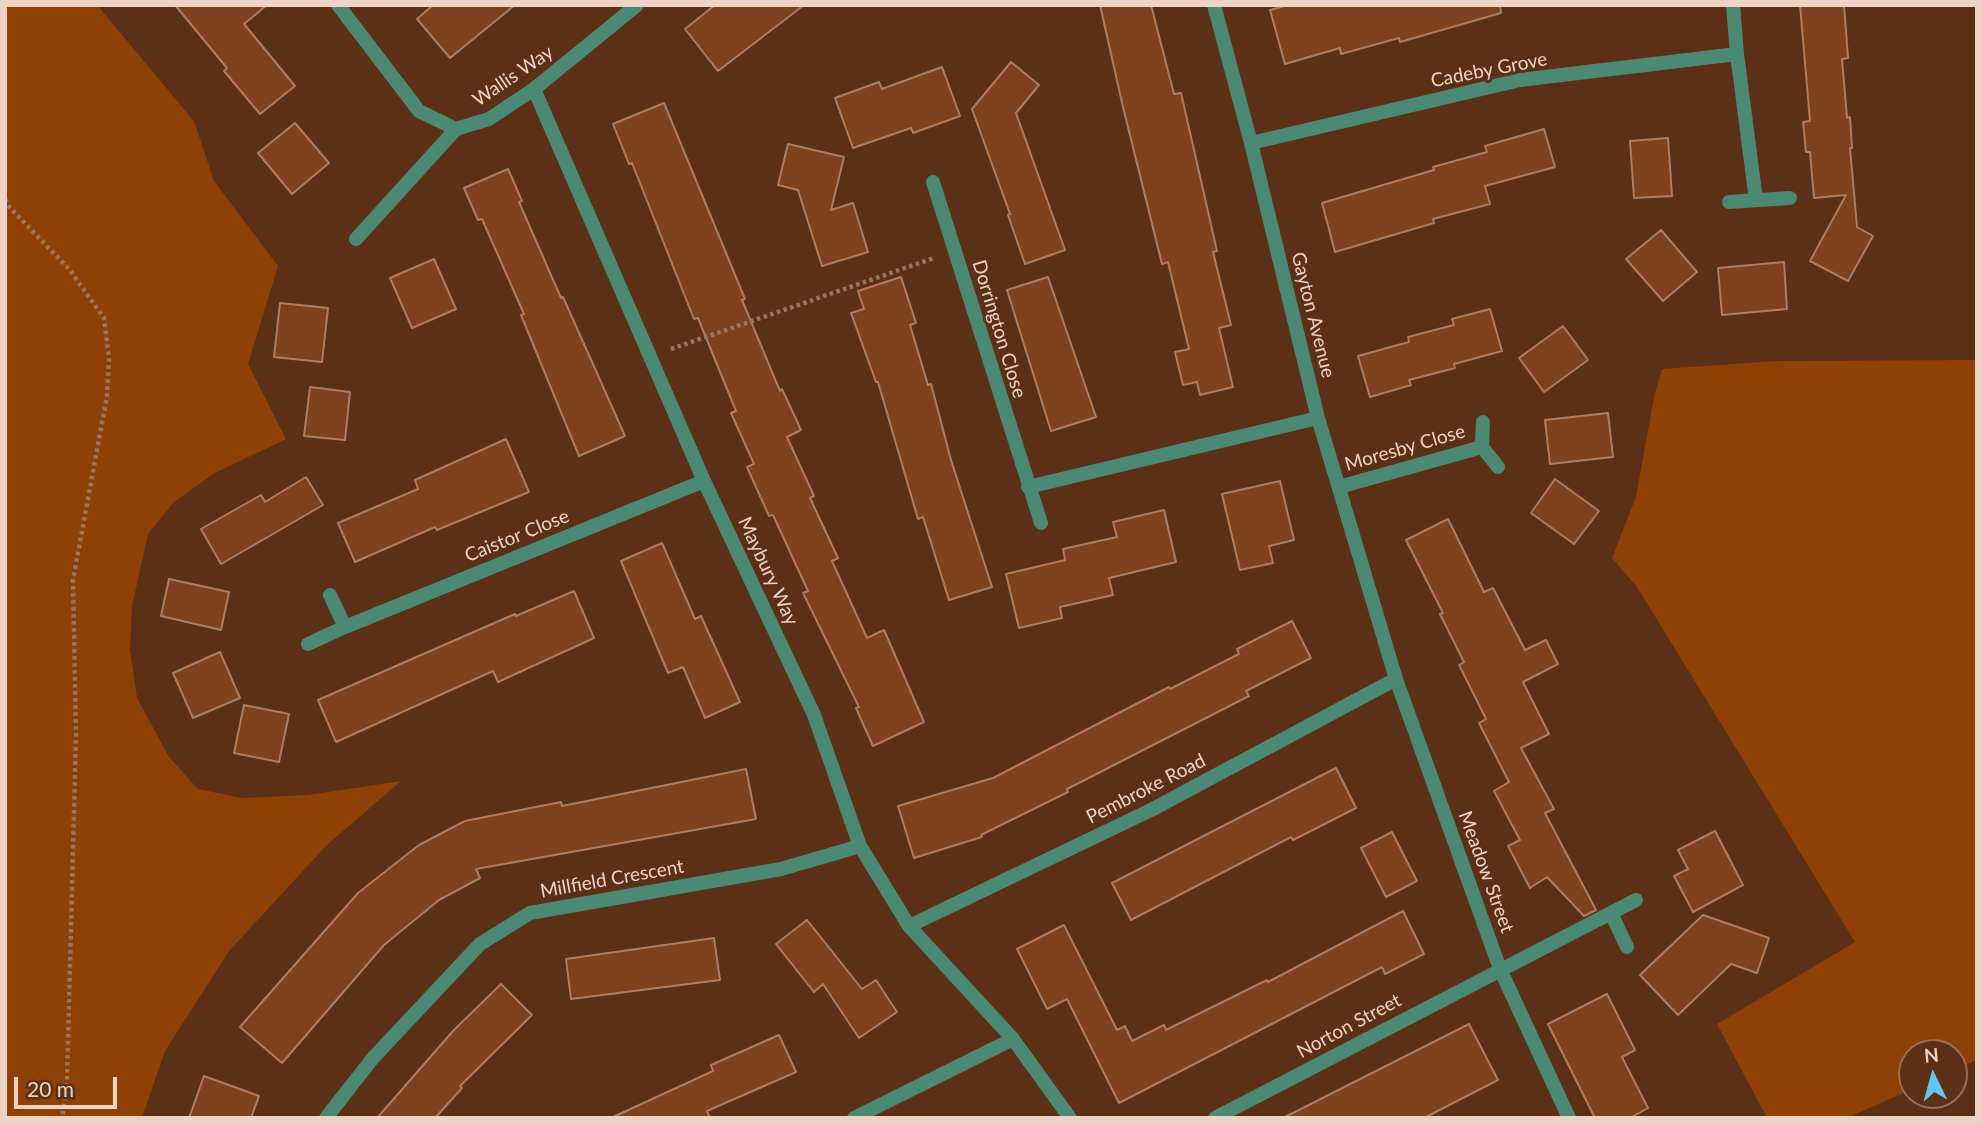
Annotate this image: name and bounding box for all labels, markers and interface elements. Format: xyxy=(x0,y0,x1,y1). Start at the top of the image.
street label: Wallis Way xyxy=(468,41,558,111)
street label: Cadeby Grove xyxy=(1429,48,1549,92)
street label: Gayton Avenue xyxy=(1286,250,1340,380)
street label: Dorrington Close xyxy=(967,257,1031,401)
street label: Moresby Close xyxy=(1342,420,1468,476)
street label: Caistor Close xyxy=(462,505,572,567)
street label: Maybury Way xyxy=(733,513,803,629)
street label: Pembroke Road xyxy=(1083,749,1209,829)
street label: Meadow Street xyxy=(1453,808,1519,936)
street label: Millfield Crescent xyxy=(538,855,686,903)
street label: Norton Street xyxy=(1293,989,1405,1063)
north arrow xyxy=(1898,1039,1968,1109)
text: N xyxy=(1923,1042,1940,1067)
scale bar xyxy=(18,1064,121,1108)
text: 20 m xyxy=(27,1076,74,1101)

